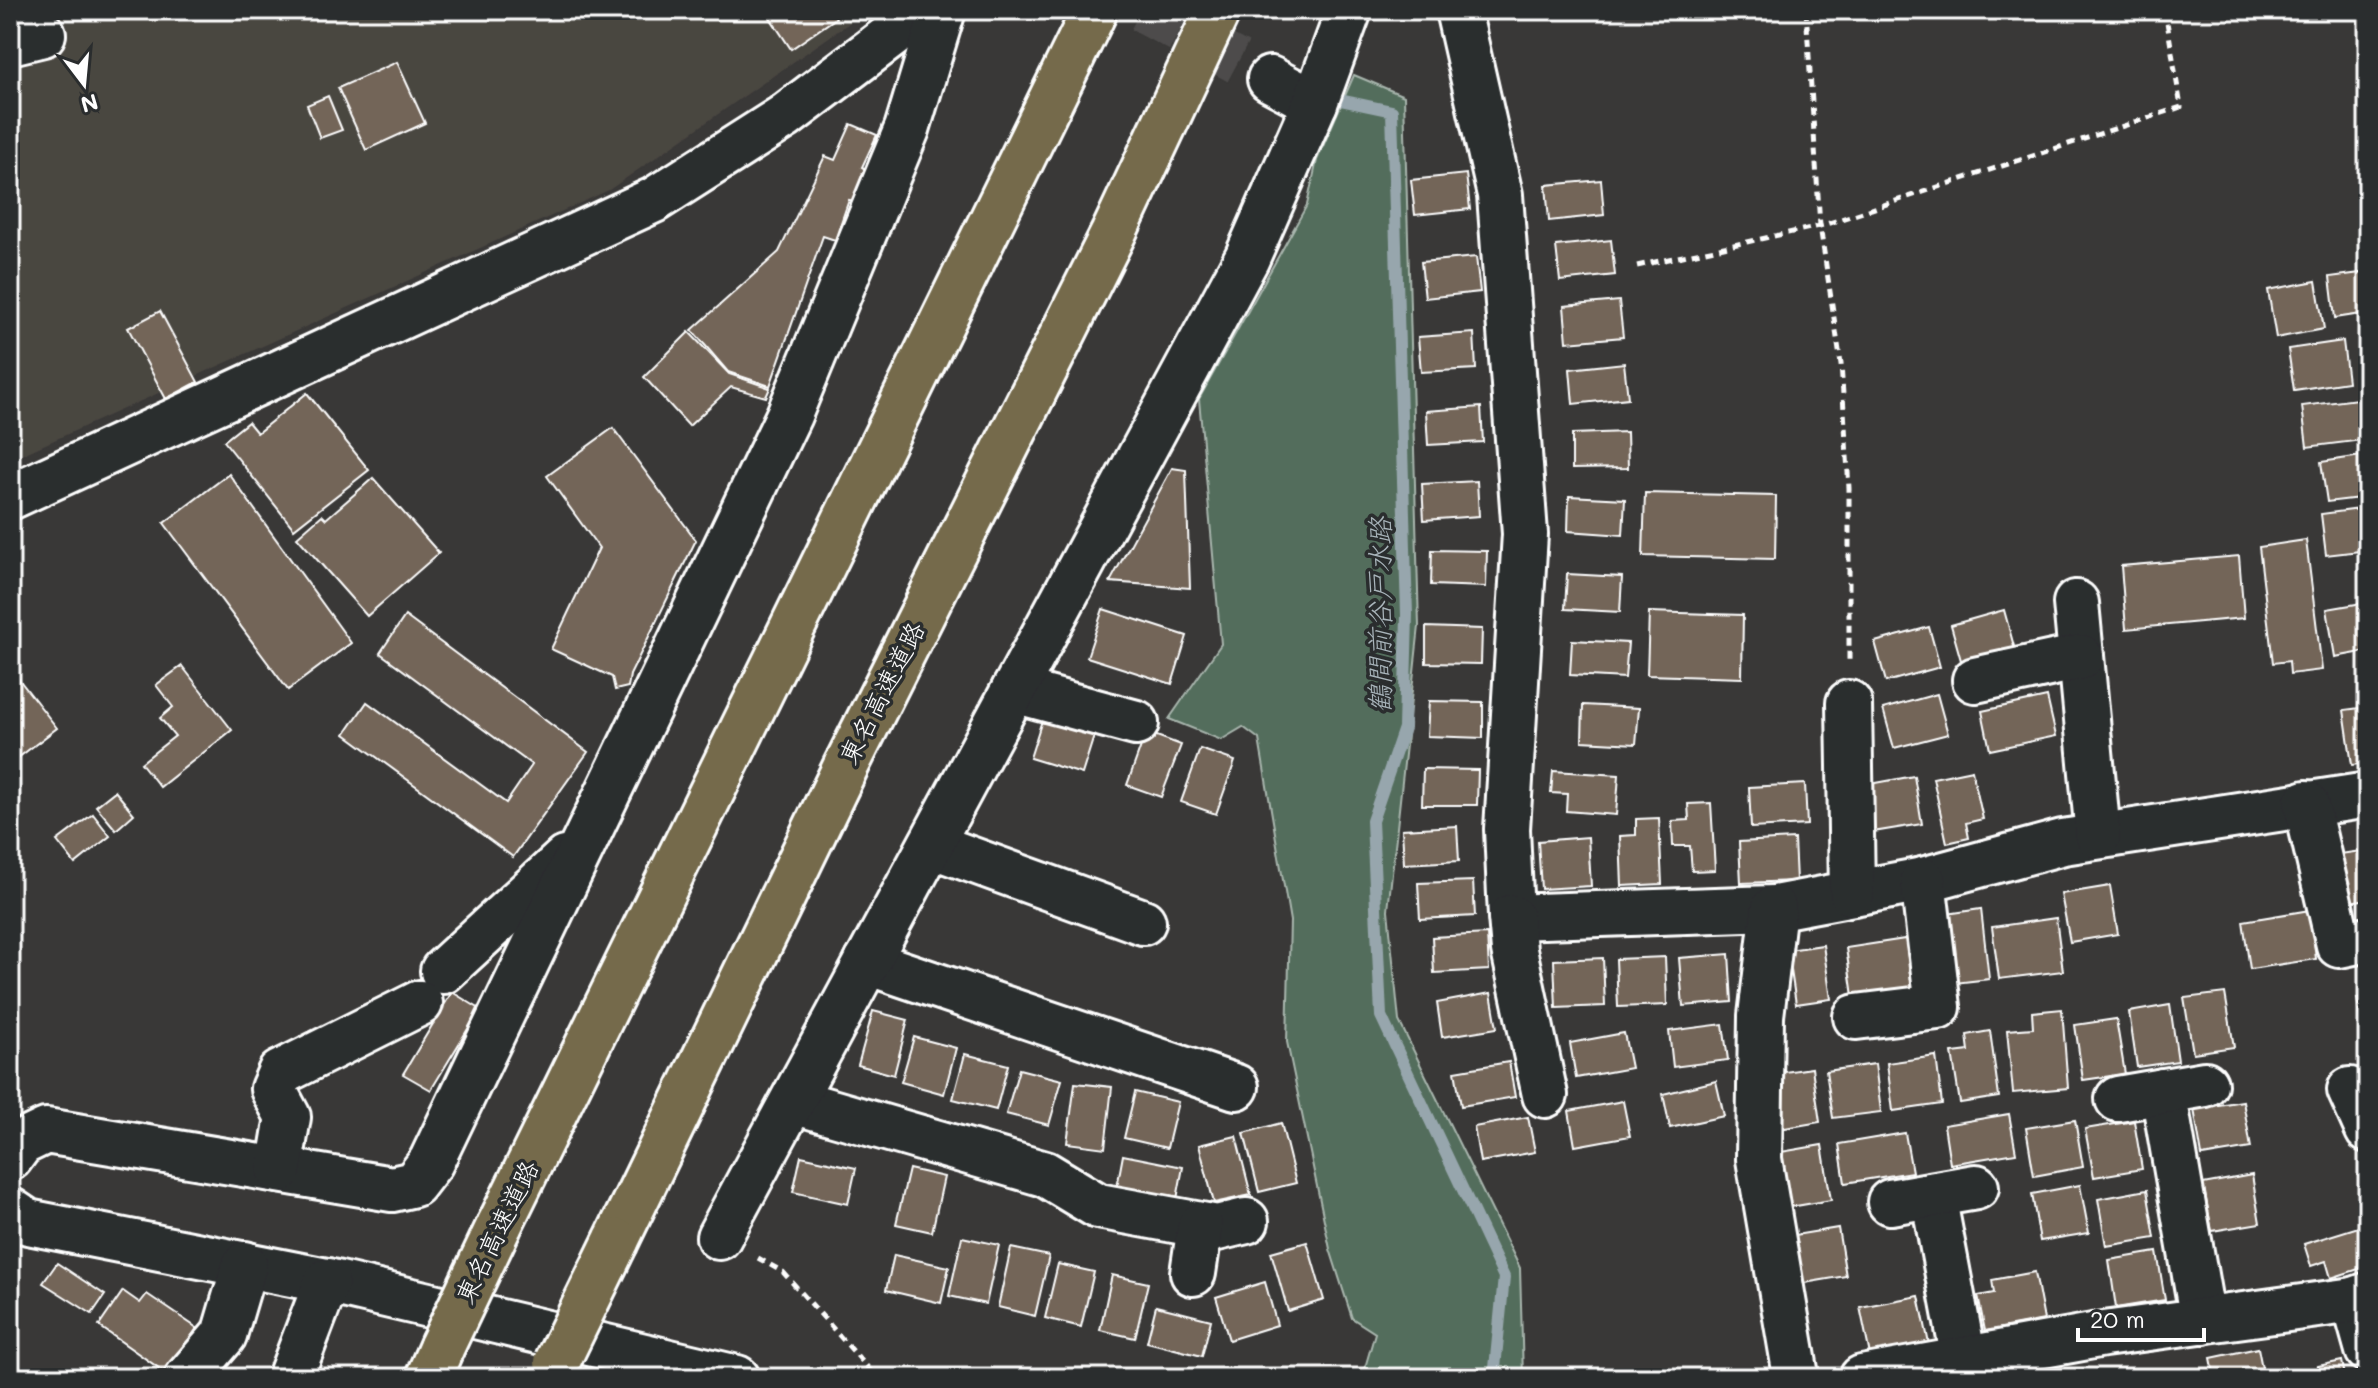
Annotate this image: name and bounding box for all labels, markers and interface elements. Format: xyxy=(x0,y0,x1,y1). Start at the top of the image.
north arrow xyxy=(44,44,124,124)
text: N xyxy=(78,87,102,120)
water label: 鶴間前谷戸水路 xyxy=(1361,515,1397,713)
street label: 東名高速道路 xyxy=(831,615,932,770)
street label: 東名高速道路 xyxy=(447,1154,546,1309)
scale bar xyxy=(2078,1292,2204,1342)
text: 20 m xyxy=(2090,1303,2145,1334)

